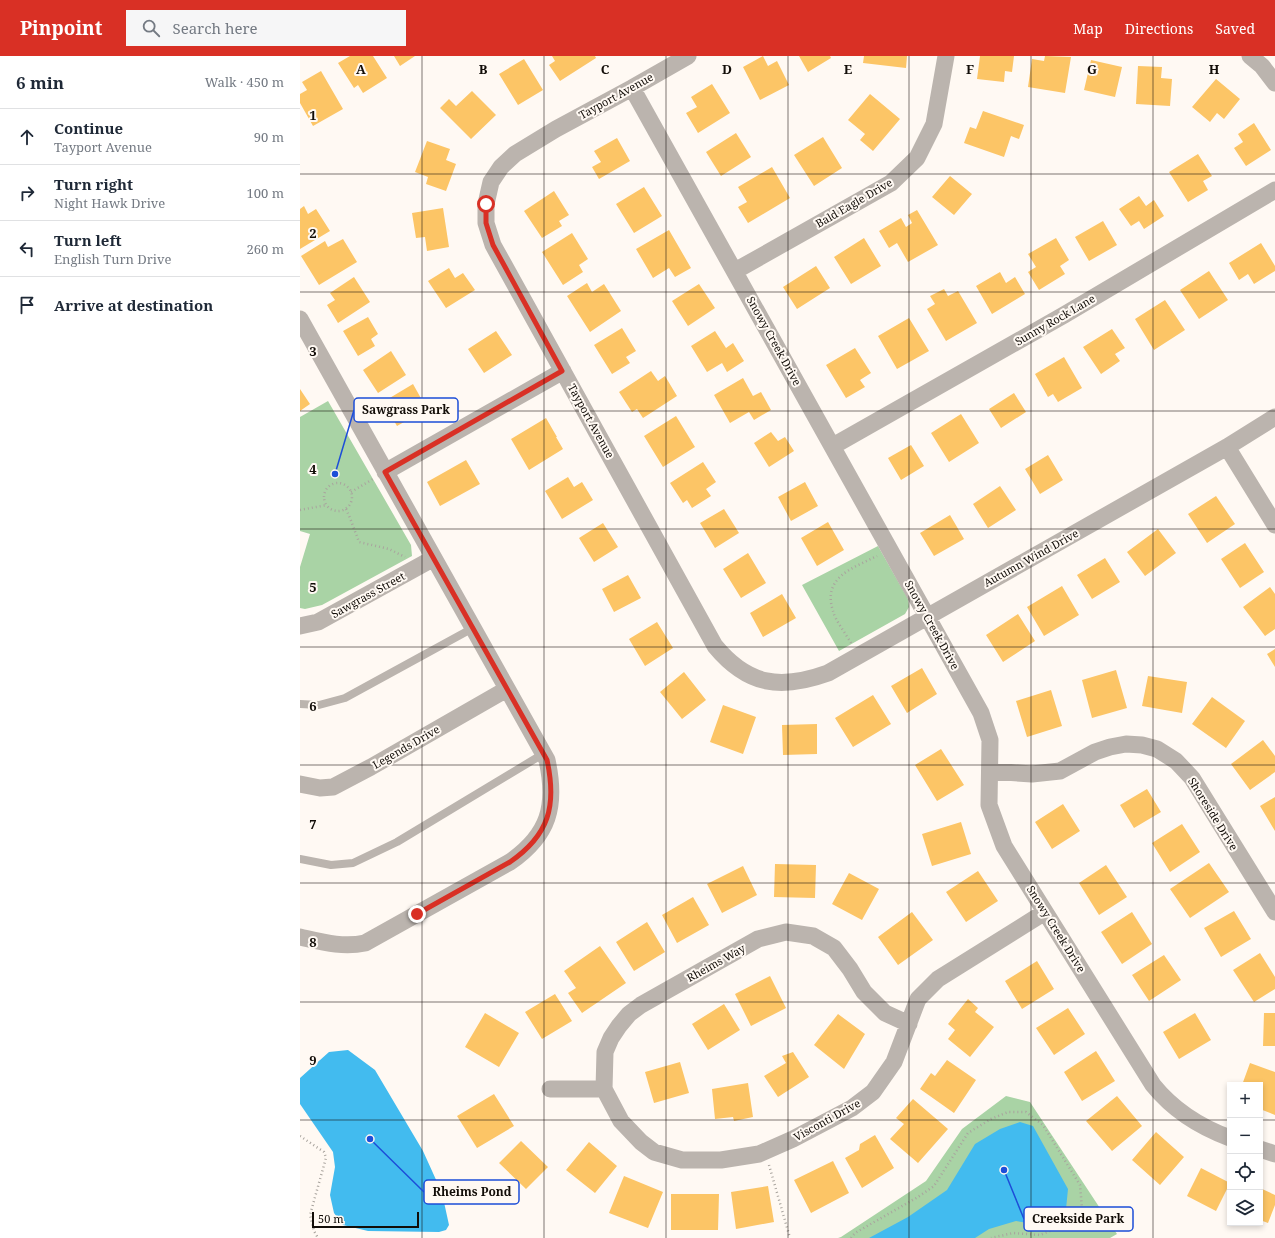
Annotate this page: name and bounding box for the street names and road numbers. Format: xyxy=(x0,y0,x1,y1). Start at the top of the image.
street label: Tayport Avenue xyxy=(576,69,656,122)
street label: Bald Eagle Drive xyxy=(813,174,895,231)
street label: Sunny Rock Lane xyxy=(1012,290,1098,349)
street label: Snowy Creek Drive xyxy=(744,293,805,388)
street label: Tayport Avenue xyxy=(565,381,618,461)
street label: Autumn Wind Drive xyxy=(981,525,1081,590)
street label: Sawgrass Street xyxy=(328,568,407,621)
street label: Snowy Creek Drive xyxy=(902,577,963,672)
street label: Legends Drive xyxy=(369,721,442,772)
street label: Shoreside Drive xyxy=(1185,774,1242,853)
street label: Snowy Creek Drive xyxy=(1024,882,1089,975)
street label: Rheims Way xyxy=(684,940,748,985)
street label: Visconti Drive xyxy=(791,1095,863,1144)

